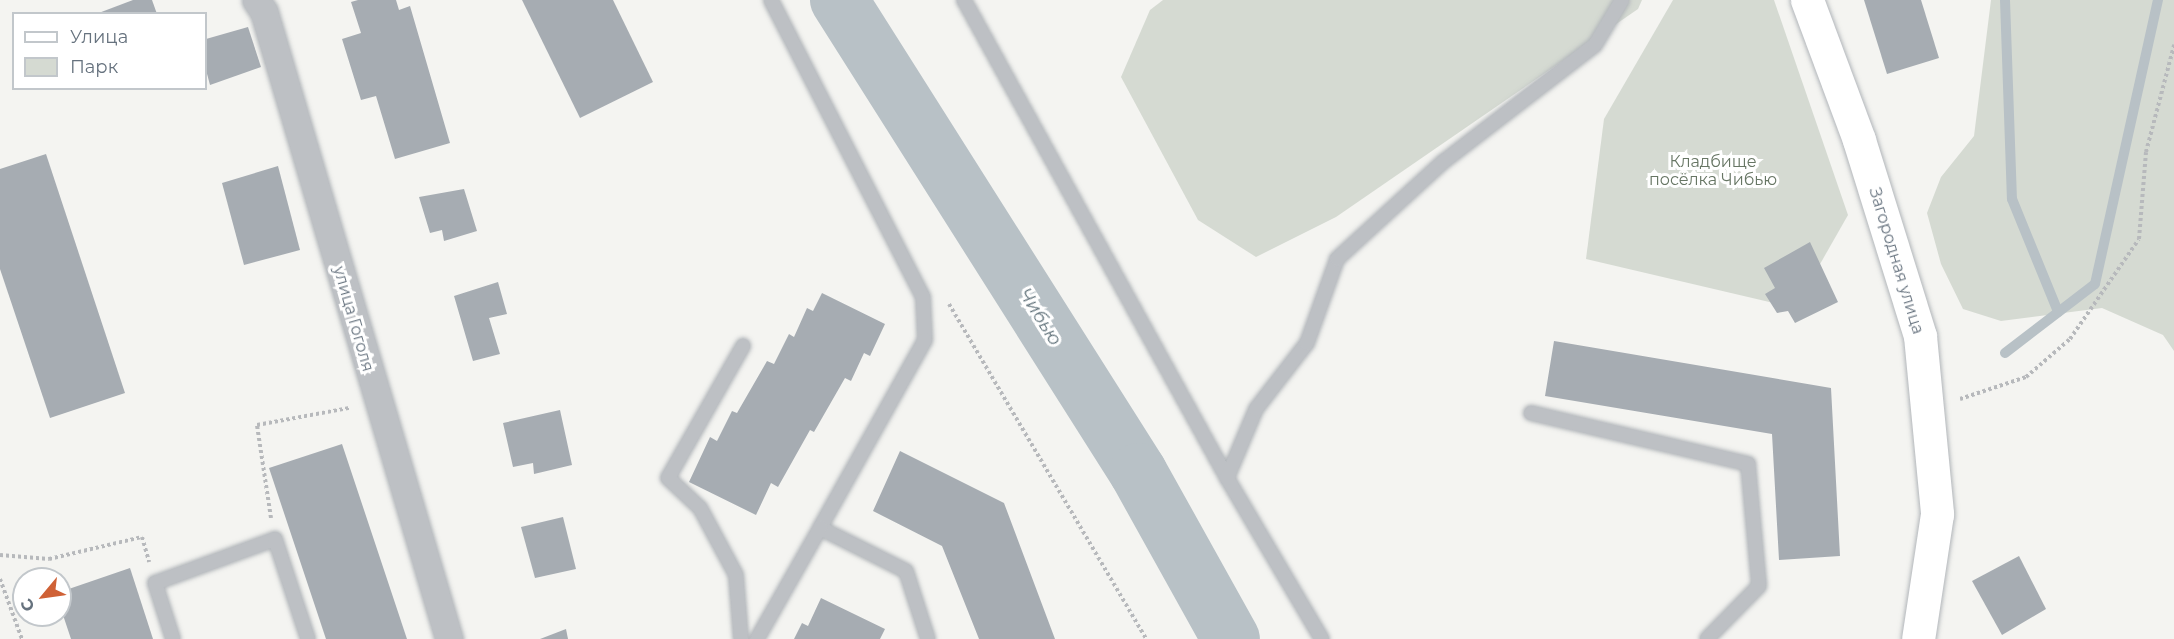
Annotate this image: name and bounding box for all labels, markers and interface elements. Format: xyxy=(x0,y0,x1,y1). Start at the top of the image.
legend xyxy=(12,12,207,90)
text: Улица xyxy=(70,26,128,48)
text: Парк xyxy=(70,56,118,78)
park label: Кладбище посёлка Чибью xyxy=(1649,152,1777,190)
street label: Загородная улица xyxy=(1865,185,1927,337)
street label: улица Гоголя xyxy=(329,264,377,374)
water label: Чибью xyxy=(1014,284,1066,350)
north arrow xyxy=(12,567,72,627)
text: С xyxy=(16,595,39,615)

